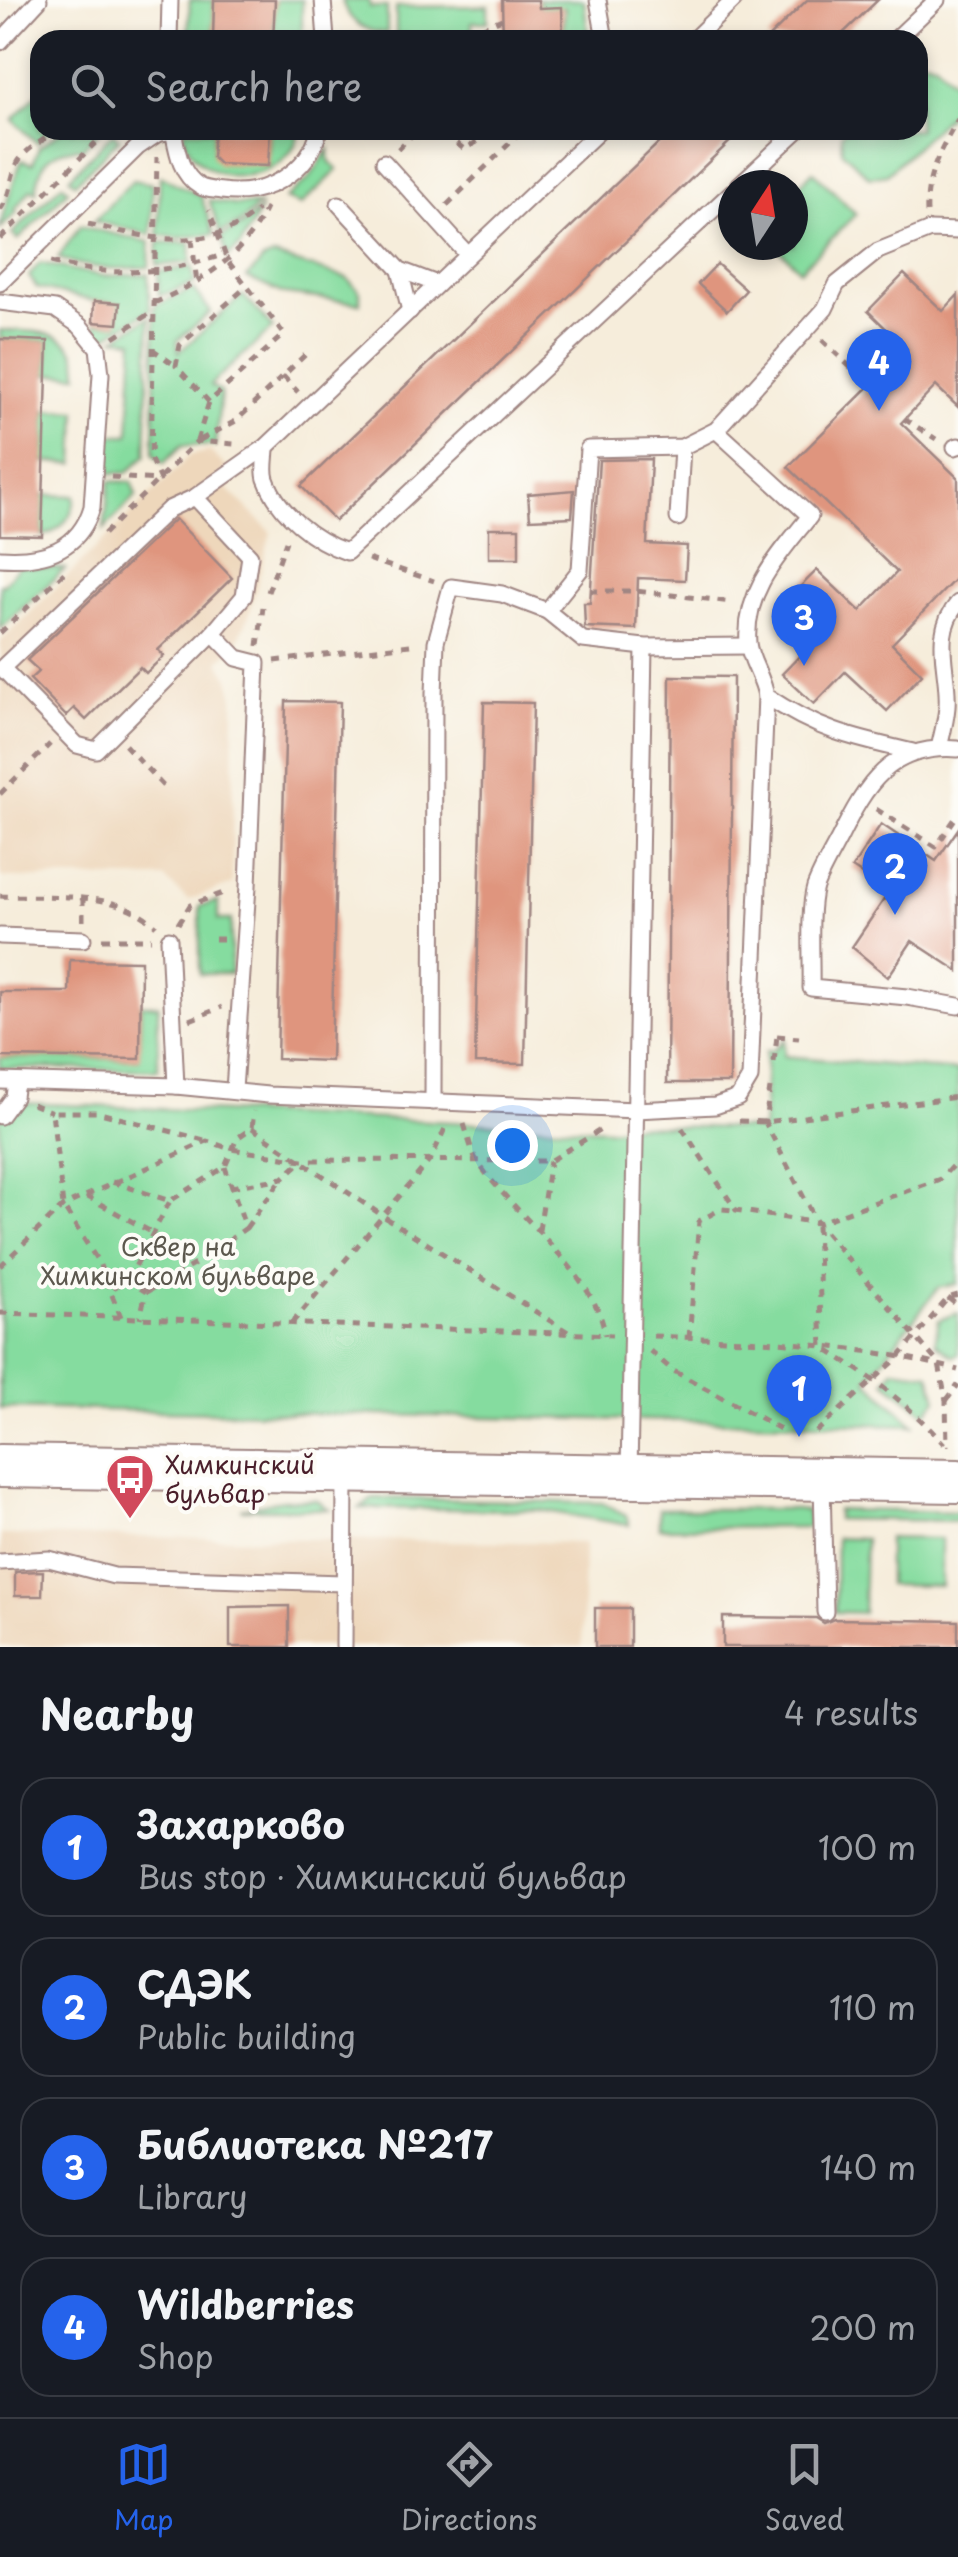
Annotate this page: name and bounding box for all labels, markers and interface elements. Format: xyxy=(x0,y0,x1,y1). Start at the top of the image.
search box xyxy=(30,30,928,140)
text: Search here xyxy=(145,57,362,114)
icon: search xyxy=(65,58,120,113)
north arrow xyxy=(718,170,808,260)
pin: 4 xyxy=(846,328,912,411)
pin: 3 xyxy=(772,584,836,666)
pin: 2 xyxy=(862,832,928,915)
your location xyxy=(487,1120,538,1171)
park label: Сквер на Химкинском бульваре xyxy=(41,1227,315,1294)
pin: 1 xyxy=(766,1354,832,1437)
place label: Химкинский бульвар xyxy=(165,1445,315,1512)
bus stop icon: Химкинский бульвар xyxy=(104,1452,156,1520)
text: Nearby xyxy=(40,1681,194,1744)
text: 4 results xyxy=(784,1688,918,1736)
text: Захарково xyxy=(137,1795,345,1852)
text: 1 xyxy=(67,1823,82,1871)
text: 100 m xyxy=(818,1823,916,1871)
text: Bus stop · Химкинский бульвар xyxy=(137,1852,627,1900)
text: СДЭК xyxy=(137,1955,252,2012)
text: 2 xyxy=(63,1983,86,2031)
text: 110 m xyxy=(829,1983,916,2031)
text: Public building xyxy=(137,2012,356,2060)
text: Библиотека №217 xyxy=(137,2115,493,2172)
text: 3 xyxy=(64,2143,85,2191)
text: 140 m xyxy=(820,2143,916,2191)
text: Library xyxy=(137,2172,248,2220)
text: Wildberries xyxy=(137,2275,354,2332)
text: 4 xyxy=(64,2303,85,2351)
text: 200 m xyxy=(809,2303,916,2351)
text: Shop xyxy=(137,2332,214,2380)
tab: Map xyxy=(114,2437,174,2540)
tab: Directions xyxy=(401,2437,537,2540)
tab: Saved xyxy=(765,2437,844,2540)

